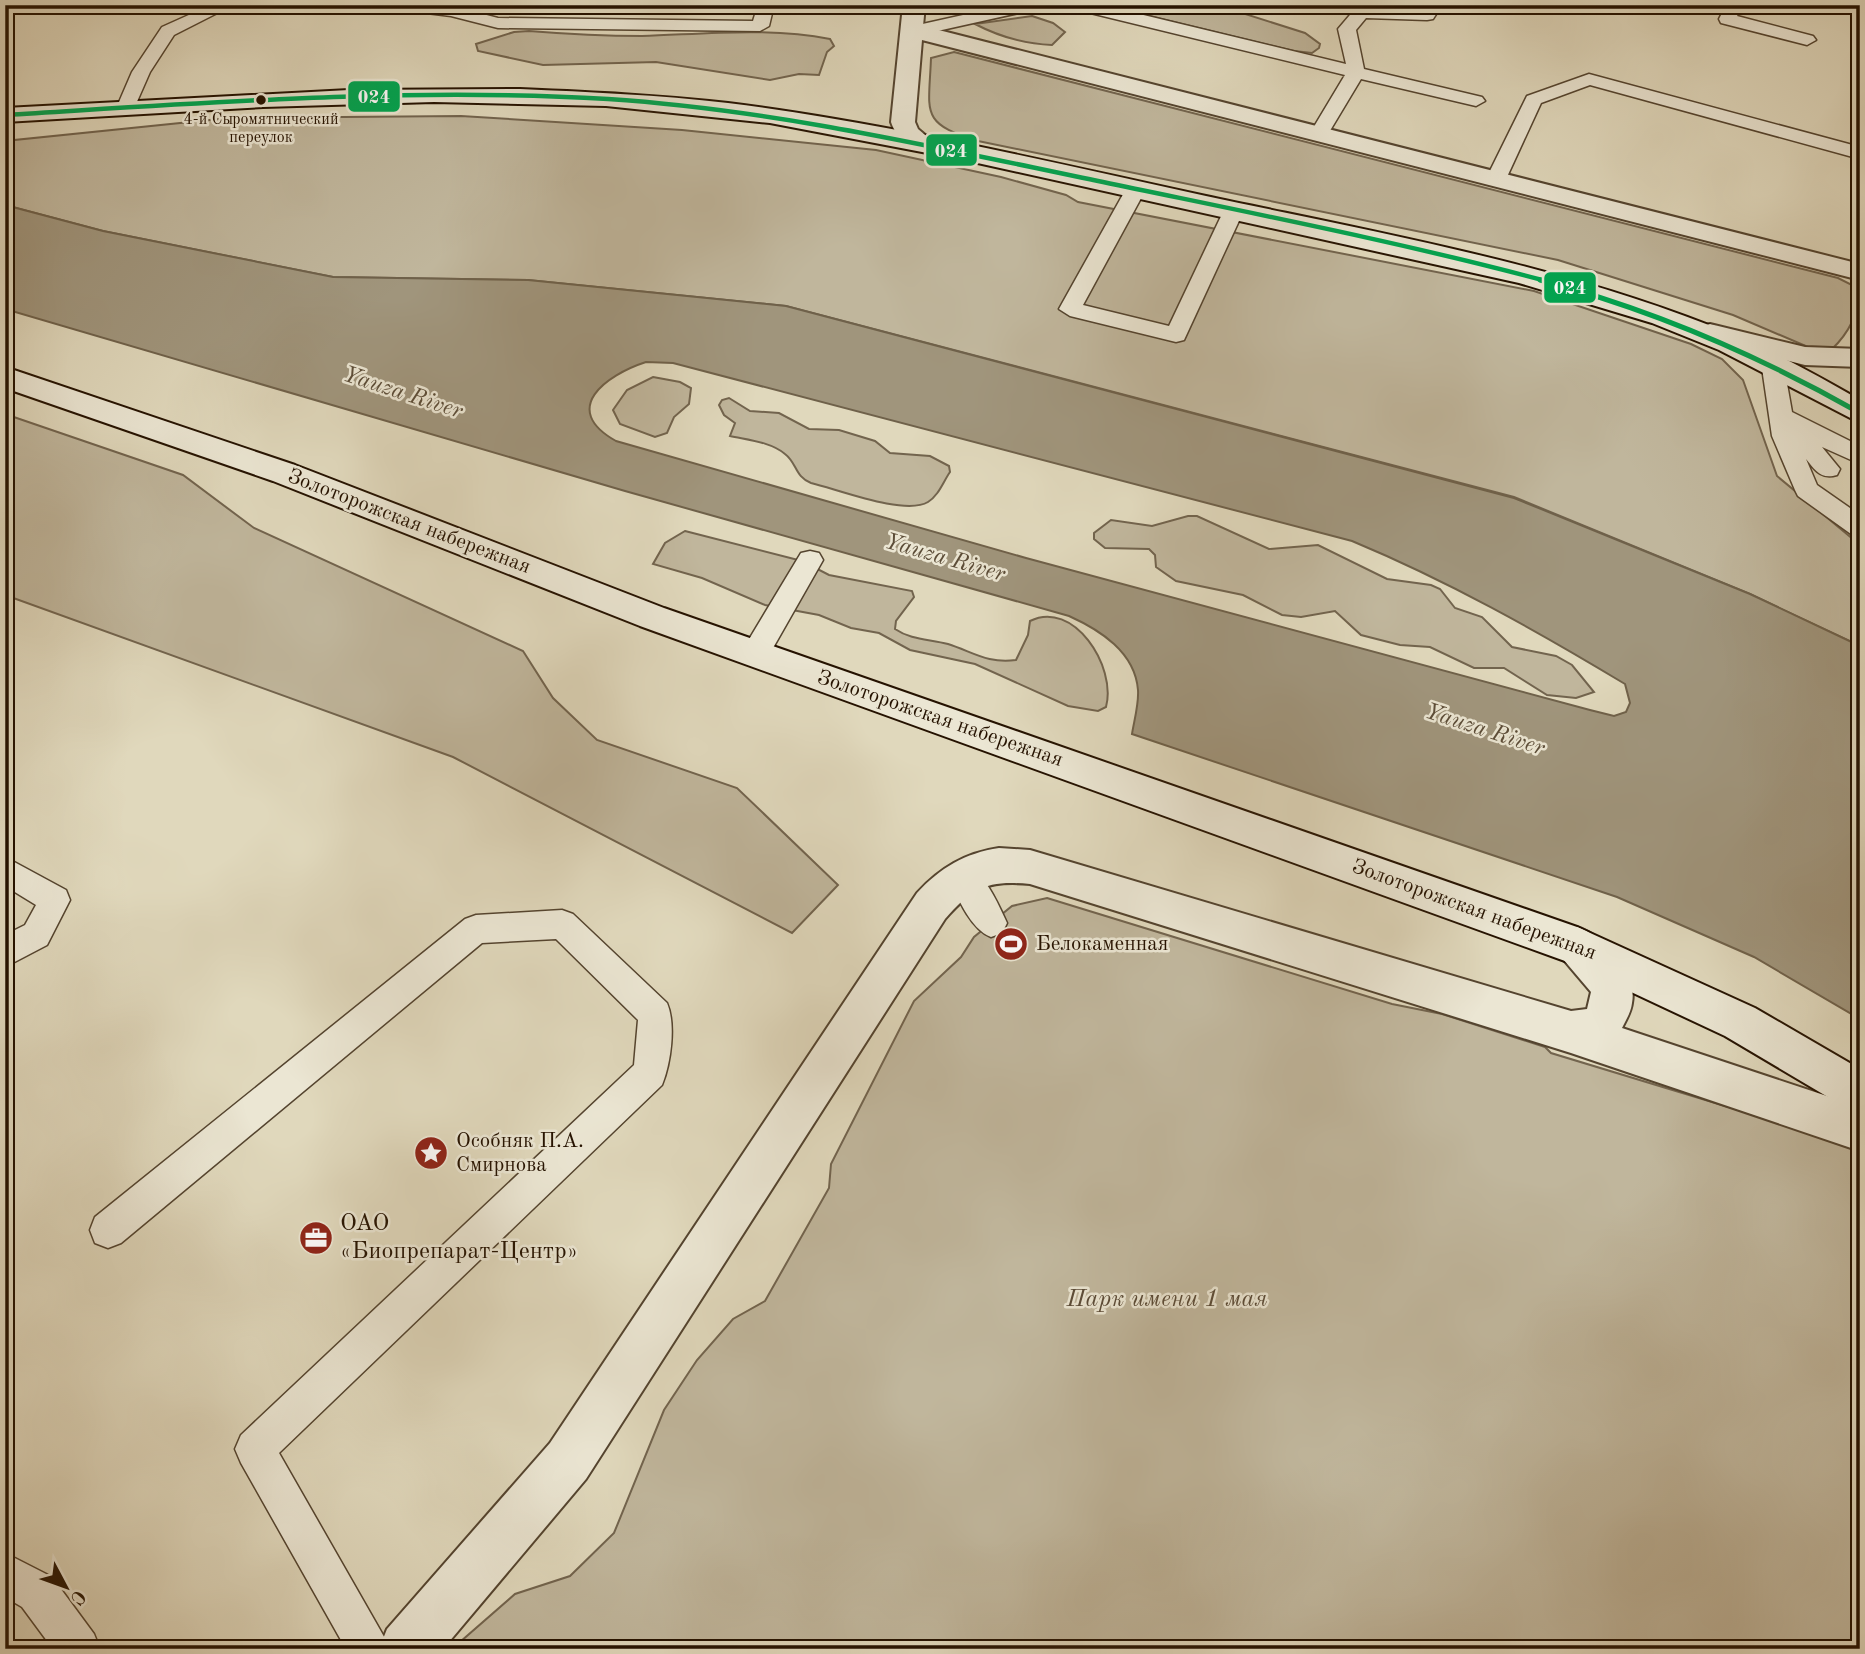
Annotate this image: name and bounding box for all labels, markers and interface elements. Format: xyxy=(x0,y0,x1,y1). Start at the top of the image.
line badge: 024 xyxy=(347,80,401,113)
text: 024 xyxy=(357,89,391,108)
marker: 4-й Сыромятнический переулок xyxy=(254,93,268,107)
place label: 4-й Сыромятнический переулок xyxy=(183,112,339,146)
line badge: 024 xyxy=(925,133,978,167)
text: 024 xyxy=(934,143,968,162)
line badge: 024 xyxy=(1543,271,1597,304)
text: 024 xyxy=(1553,280,1587,299)
water label: Yauza River xyxy=(341,363,467,423)
street label: Золоторожская набережная xyxy=(285,466,533,578)
water label: Yauza River xyxy=(882,530,1009,586)
street label: Золоторожская набережная xyxy=(814,667,1066,771)
water label: Yauza River xyxy=(1423,700,1549,760)
street label: Золоторожская набережная xyxy=(1349,856,1599,964)
sports icon: Белокаменная xyxy=(992,925,1030,963)
place label: Белокаменная xyxy=(1036,934,1169,955)
place label: Особняк П.А. Смирнова xyxy=(456,1131,584,1176)
place icon: Особняк П.А. Смирнова xyxy=(412,1134,450,1172)
place label: ОАО «Биопрепарат-Центр» xyxy=(340,1212,578,1264)
office icon: ОАО «Биопрепарат-Центр» xyxy=(297,1219,335,1257)
park label: Парк имени 1 мая xyxy=(1066,1288,1267,1312)
north arrow xyxy=(32,1552,102,1622)
text: С xyxy=(66,1586,88,1607)

